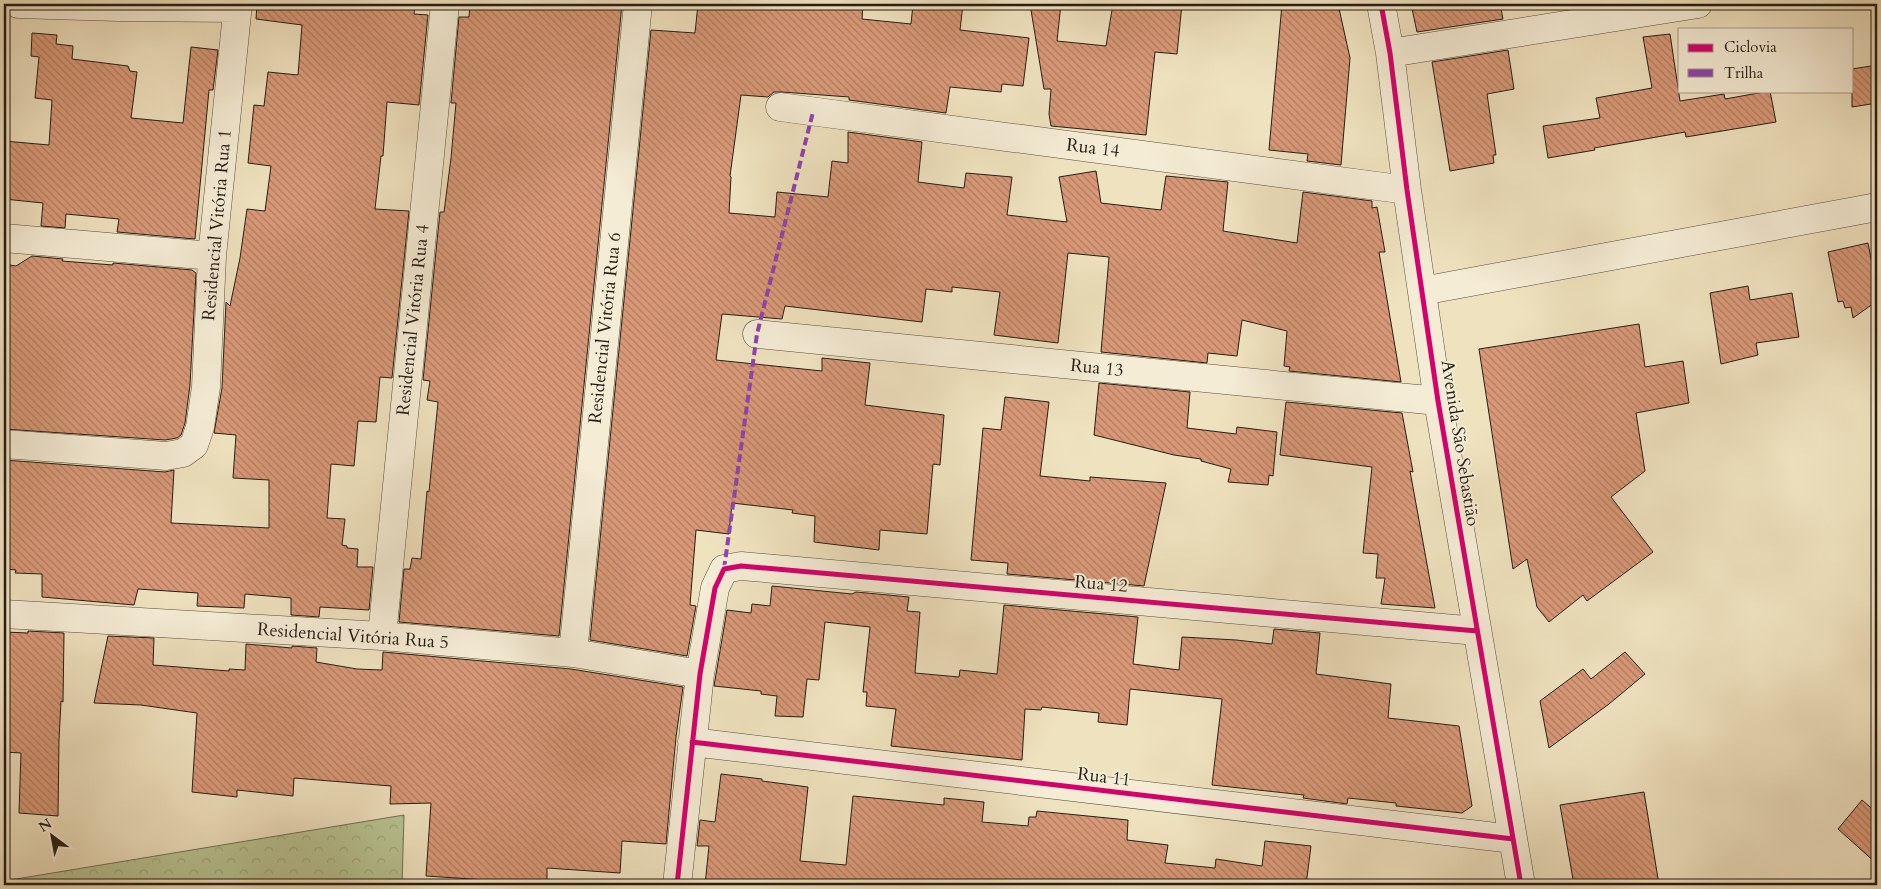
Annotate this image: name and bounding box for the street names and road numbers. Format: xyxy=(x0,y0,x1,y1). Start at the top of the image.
street label: Residencial Vitória Rua 1 xyxy=(196,128,238,322)
street label: Rua 14 xyxy=(1065,132,1121,164)
street label: Residencial Vitória Rua 4 xyxy=(391,223,435,417)
street label: Residencial Vitória Rua 6 xyxy=(583,231,627,425)
street label: Rua 13 xyxy=(1069,353,1125,383)
street label: Avenida São Sebastião xyxy=(1435,358,1486,528)
street label: Rua 12 xyxy=(1073,569,1129,599)
street label: Residencial Vitória Rua 5 xyxy=(256,617,450,655)
street label: Rua 11 xyxy=(1076,761,1132,793)

